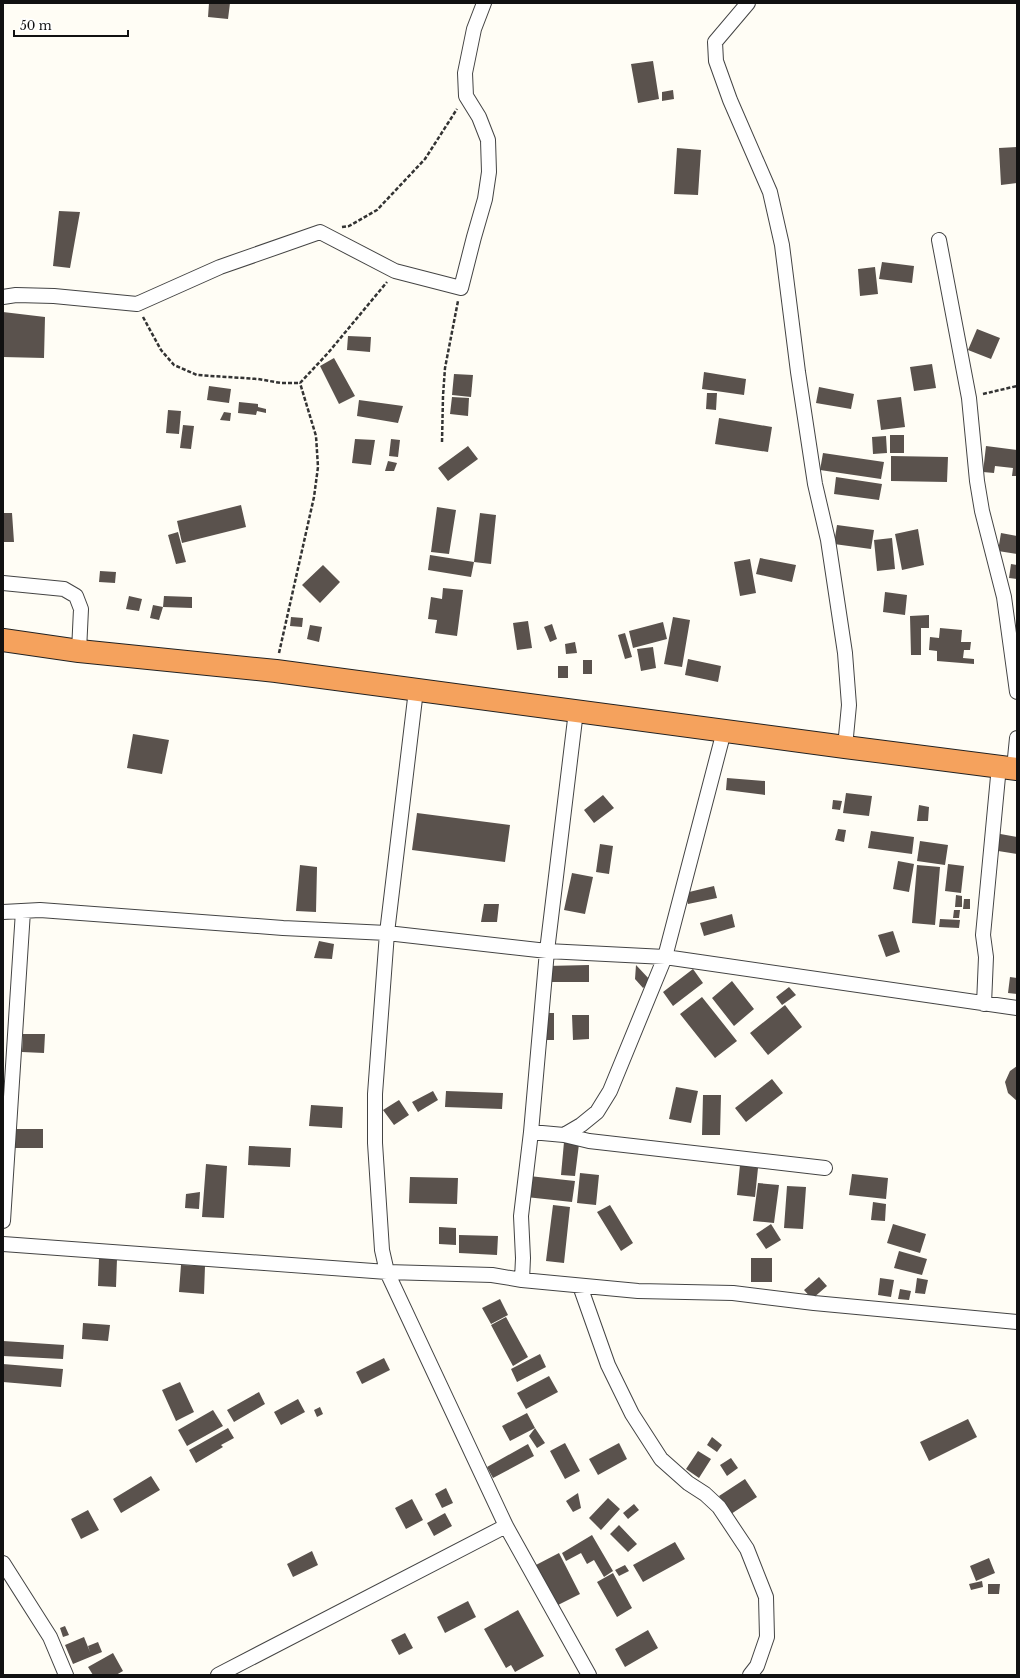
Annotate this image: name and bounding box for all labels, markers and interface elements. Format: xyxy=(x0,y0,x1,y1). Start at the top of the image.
scale bar xyxy=(14,12,128,38)
text: 50 m xyxy=(20,18,52,33)

